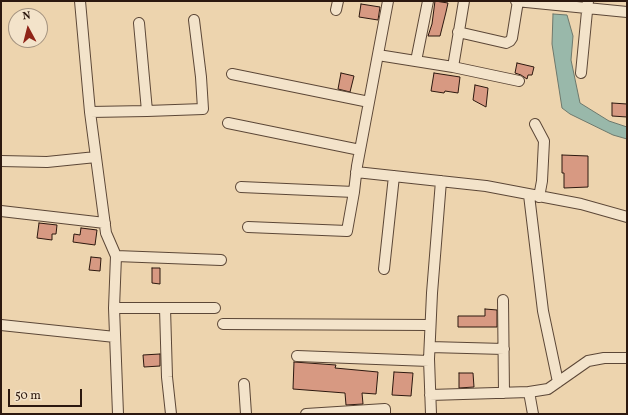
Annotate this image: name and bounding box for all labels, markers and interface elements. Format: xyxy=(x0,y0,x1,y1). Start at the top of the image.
north arrow xyxy=(8,8,48,48)
text: N xyxy=(22,9,31,25)
scale bar xyxy=(10,381,84,407)
text: 50 m xyxy=(15,388,41,404)

